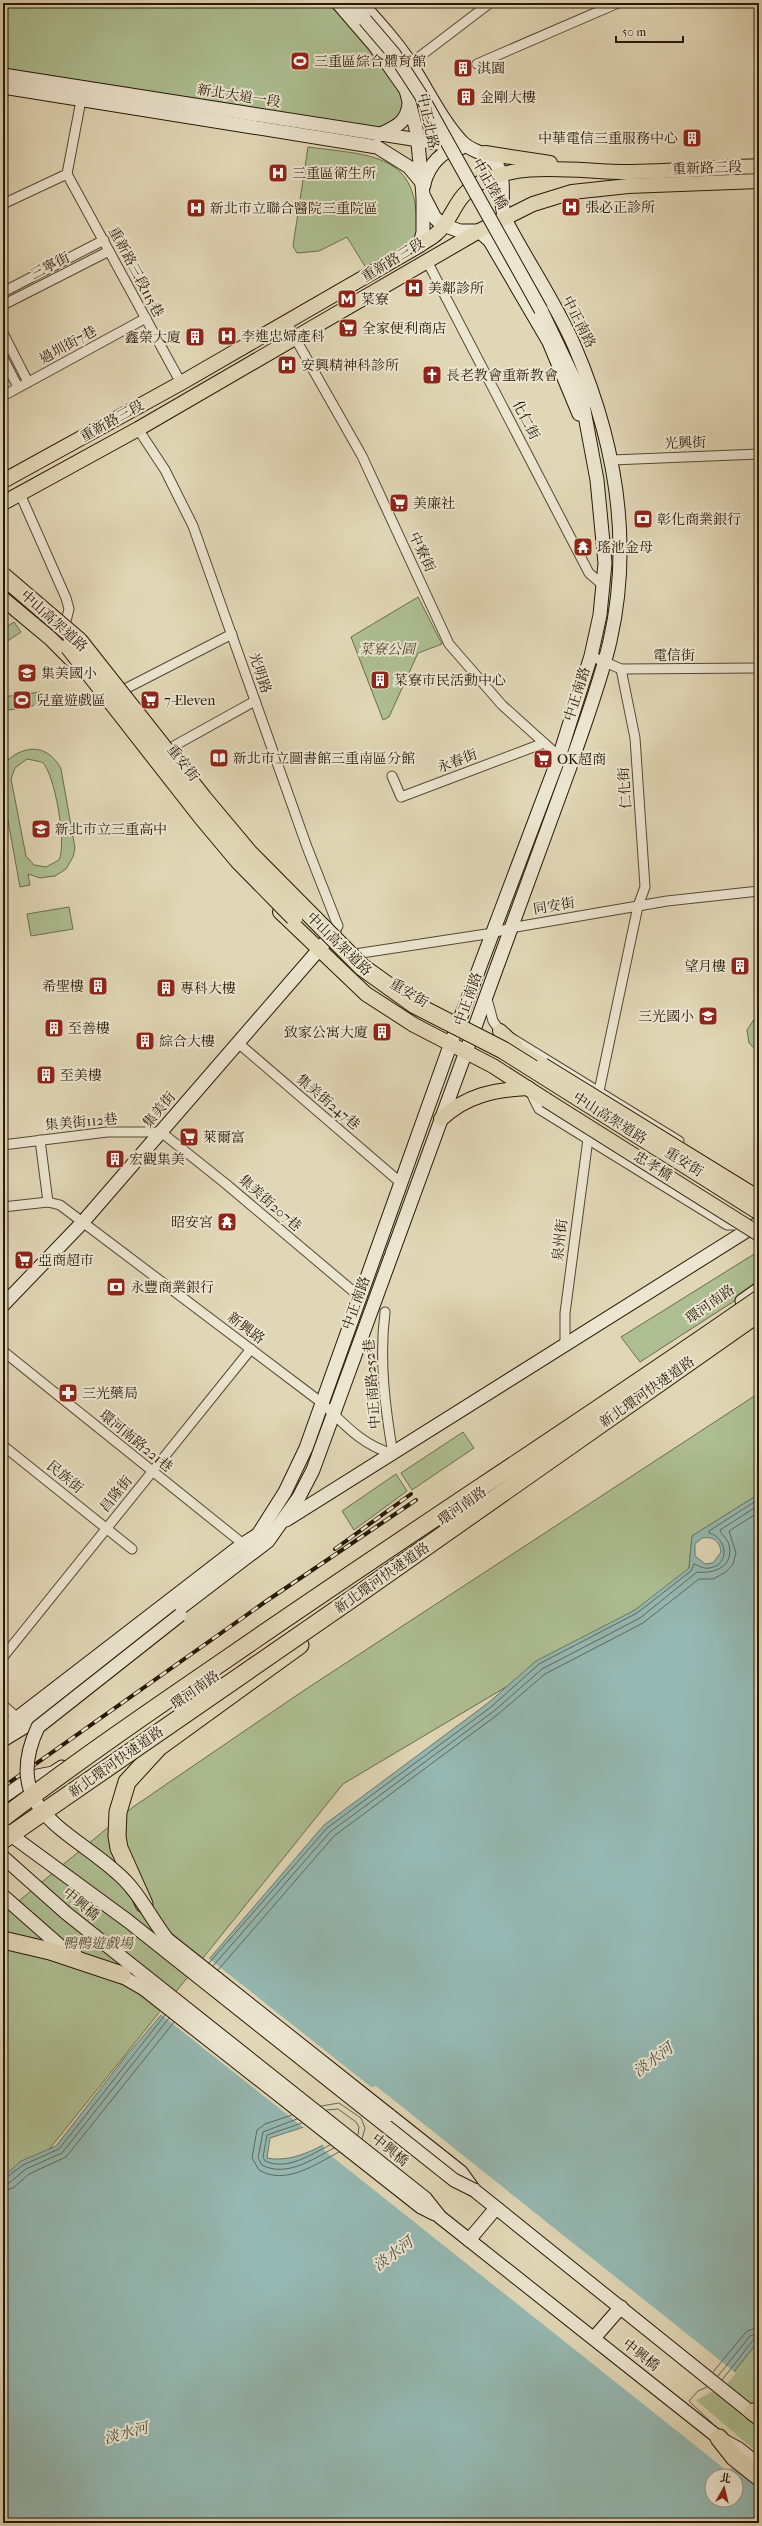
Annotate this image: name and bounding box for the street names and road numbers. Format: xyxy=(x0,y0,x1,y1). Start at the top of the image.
street label: 新北大道一段 xyxy=(196,81,282,111)
street label: 中正北路 xyxy=(414,92,442,150)
street label: 中正陸橋 xyxy=(469,156,511,212)
street label: 重新路三段 xyxy=(672,158,742,178)
street label: 重新路三段115巷 xyxy=(105,224,167,320)
street label: 重新路三段 xyxy=(359,235,427,285)
street label: 三寧街 xyxy=(27,249,73,283)
street label: 中正南路 xyxy=(559,293,599,351)
street label: 過圳街7巷 xyxy=(36,322,100,368)
street label: 重新路三段 xyxy=(77,397,147,445)
street label: 化仁街 xyxy=(509,397,543,443)
street label: 光興街 xyxy=(664,434,706,452)
street label: 中寮街 xyxy=(405,529,439,575)
street label: 中山高架道路 xyxy=(17,587,91,655)
street label: 電信街 xyxy=(653,647,695,664)
street label: 光明路 xyxy=(245,650,275,696)
street label: 中正南路 xyxy=(560,665,594,723)
street label: 重安街 xyxy=(163,741,203,785)
street label: 永春街 xyxy=(434,746,480,776)
street label: 仁化街 xyxy=(615,766,635,810)
street label: 同安街 xyxy=(532,894,576,918)
street label: 中山高架道路 xyxy=(303,909,375,979)
street label: 中正南路 xyxy=(450,970,486,1028)
street label: 重安街 xyxy=(387,975,431,1011)
street label: 集美街247巷 xyxy=(293,1070,363,1134)
street label: 集美街 xyxy=(139,1088,179,1132)
street label: 中山高架道路 xyxy=(570,1089,650,1147)
street label: 集美街112巷 xyxy=(44,1110,118,1134)
street label: 重安街 xyxy=(662,1144,706,1180)
street label: 忠孝橋 xyxy=(631,1148,675,1184)
street label: 集美街207巷 xyxy=(235,1171,305,1235)
street label: 泉州街 xyxy=(549,1218,571,1262)
street label: 中正南路 xyxy=(338,1274,374,1332)
street label: 環河南路 xyxy=(682,1281,738,1327)
street label: 新興路 xyxy=(224,1309,268,1347)
street label: 中正南路252巷 xyxy=(360,1338,384,1430)
street label: 新北環河快速道路 xyxy=(596,1353,698,1431)
street label: 環河南路221巷 xyxy=(96,1406,176,1476)
street label: 民族街 xyxy=(43,1457,87,1497)
street label: 昌隆街 xyxy=(96,1472,136,1516)
street label: 環河南路 xyxy=(434,1483,490,1529)
street label: 新北環河快速道路 xyxy=(331,1539,433,1617)
street label: 環河南路 xyxy=(167,1667,223,1713)
street label: 新北環河快速道路 xyxy=(65,1723,167,1801)
street label: 中興橋 xyxy=(59,1884,103,1924)
street label: 中興橋 xyxy=(368,2130,412,2170)
street label: 中興橋 xyxy=(619,2335,663,2375)

